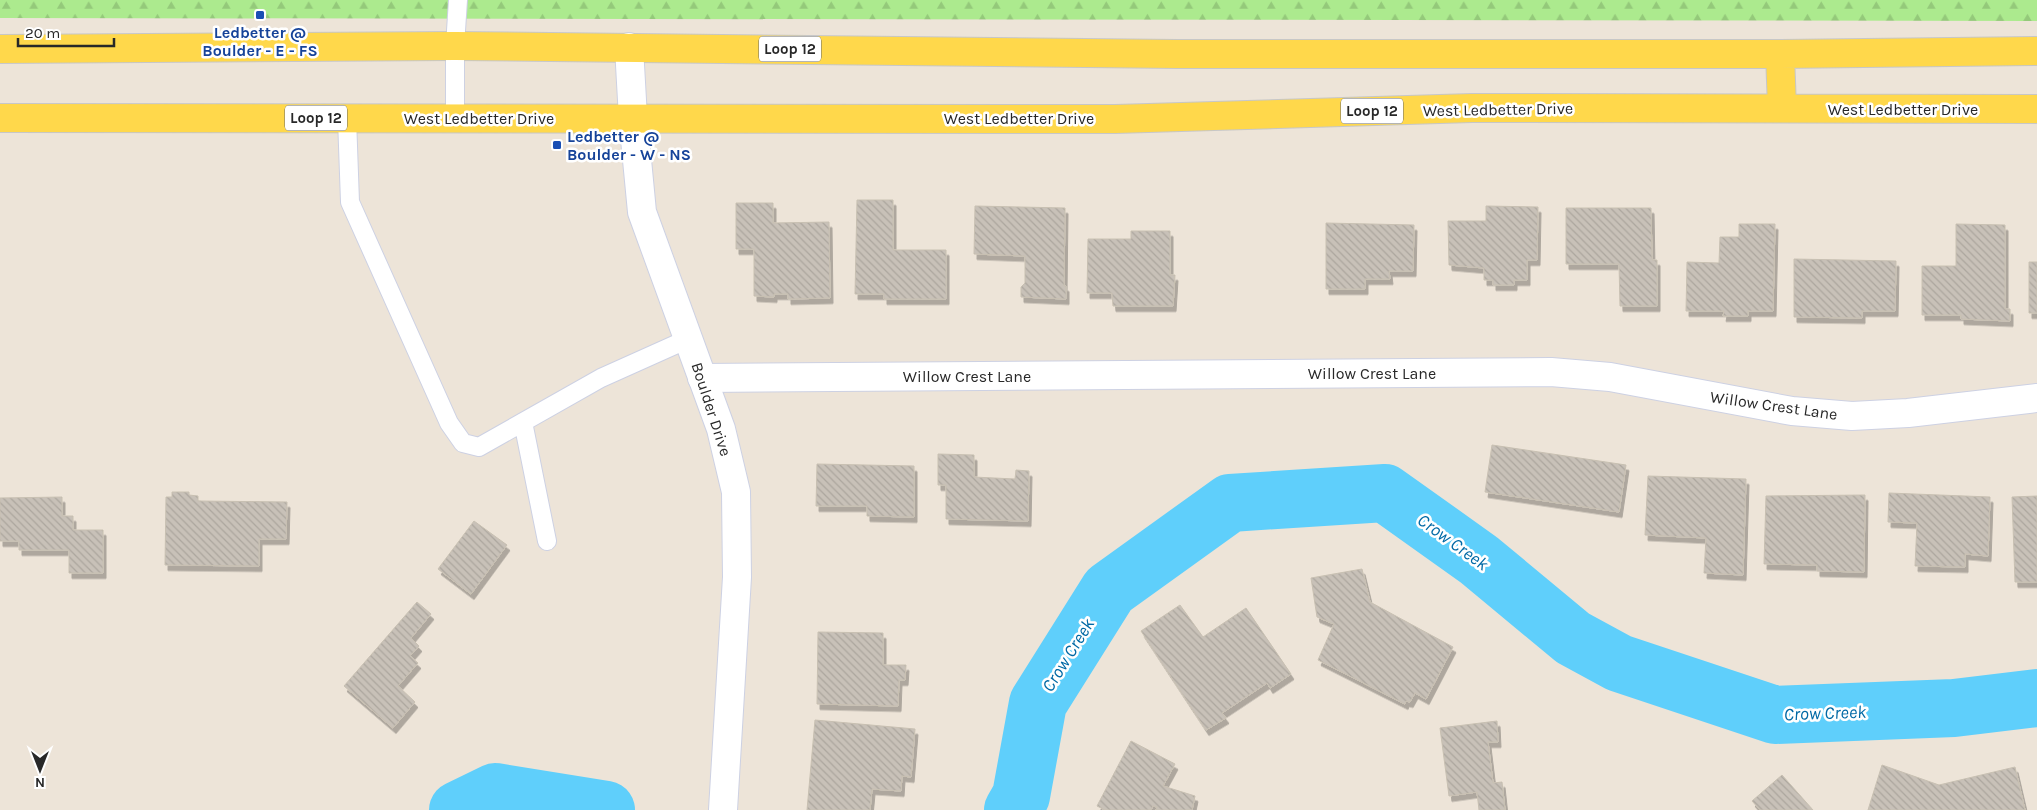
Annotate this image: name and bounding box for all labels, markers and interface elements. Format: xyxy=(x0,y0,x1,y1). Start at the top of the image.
marker: Ledbetter @ Boulder - E - FS xyxy=(254,9,266,21)
scale bar xyxy=(18,15,114,47)
place label: Ledbetter @ Boulder - E - FS xyxy=(202,23,318,60)
text: 20 m xyxy=(25,24,60,42)
road number: Loop 12 xyxy=(759,36,821,62)
road number: Loop 12 xyxy=(1341,98,1403,124)
street label: West Ledbetter Drive xyxy=(1423,99,1573,120)
street label: West Ledbetter Drive xyxy=(1828,100,1978,119)
road number: Loop 12 xyxy=(285,106,347,130)
street label: West Ledbetter Drive xyxy=(404,109,554,128)
street label: West Ledbetter Drive xyxy=(944,109,1094,128)
place label: Ledbetter @ Boulder - W - NS xyxy=(567,127,691,164)
marker: Ledbetter @ Boulder - W - NS xyxy=(551,139,563,151)
street label: Boulder Drive xyxy=(687,360,736,458)
street label: Willow Crest Lane xyxy=(1308,364,1436,383)
street label: Willow Crest Lane xyxy=(903,367,1031,386)
street label: Willow Crest Lane xyxy=(1709,387,1839,424)
water label: Crow Creek xyxy=(1413,509,1494,576)
water label: Crow Creek xyxy=(1037,613,1100,696)
water label: Crow Creek xyxy=(1783,701,1867,725)
north arrow xyxy=(15,745,65,795)
text: N xyxy=(35,774,45,791)

